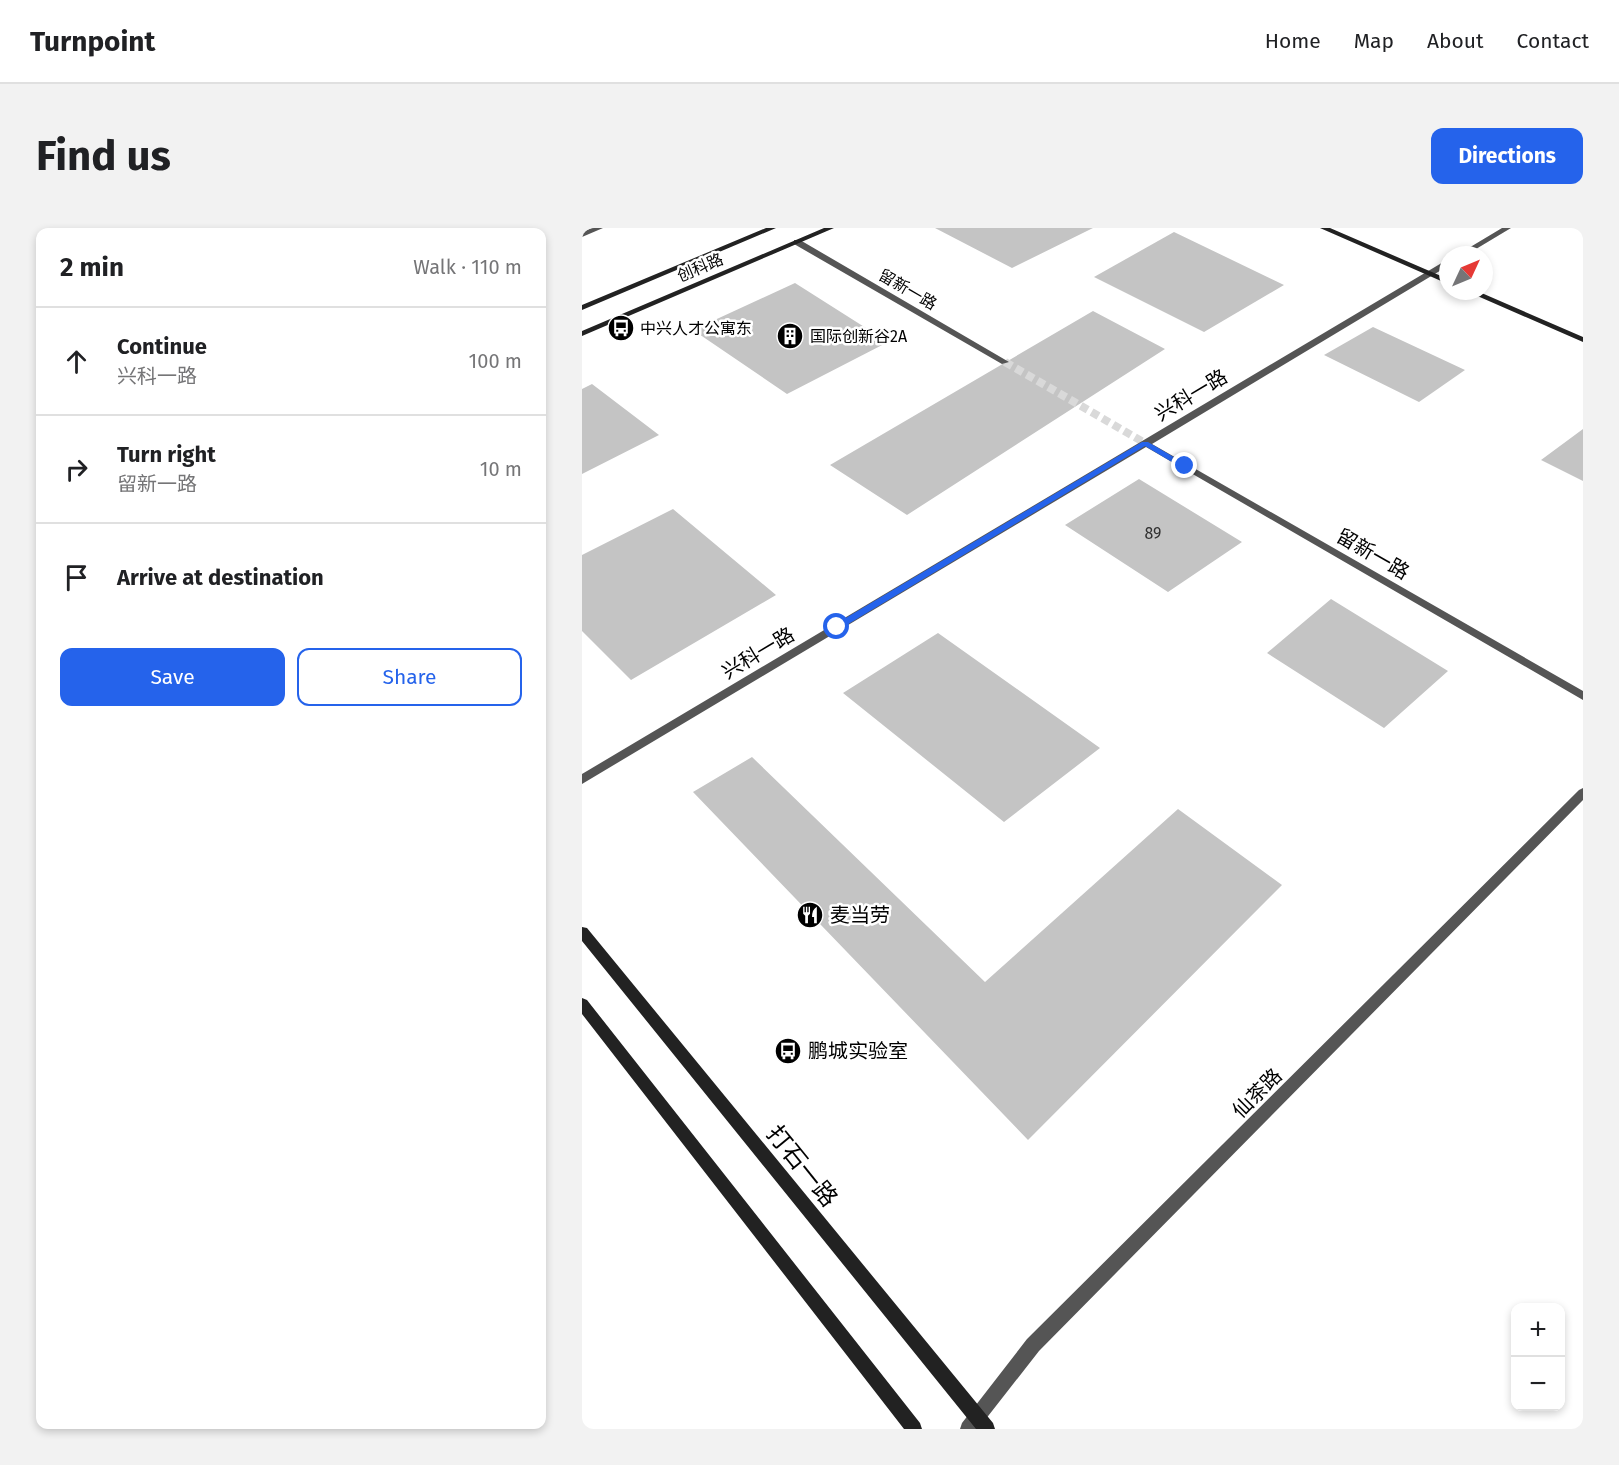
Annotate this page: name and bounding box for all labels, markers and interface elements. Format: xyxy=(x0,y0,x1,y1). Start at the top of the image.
text: Turnpoint xyxy=(30,25,155,58)
text: Home xyxy=(1265,28,1321,54)
text: Map xyxy=(1354,28,1394,54)
text: About xyxy=(1427,28,1484,54)
text: Contact xyxy=(1517,28,1589,54)
button: Directions xyxy=(1431,128,1583,184)
text: Find us xyxy=(36,131,171,181)
north arrow xyxy=(1439,246,1493,300)
street label: 创科路 xyxy=(674,249,726,286)
text: 2 min xyxy=(60,252,124,283)
text: Walk · 110 m xyxy=(413,255,522,279)
street label: 留新一路 xyxy=(875,265,940,314)
bus stop icon: 中兴人才公寓东 xyxy=(606,313,636,343)
place label: 中兴人才公寓东 xyxy=(640,319,752,338)
building icon: 国际创新谷2A xyxy=(775,321,805,351)
place label: 国际创新谷2A xyxy=(810,327,908,346)
text: Continue xyxy=(117,333,207,360)
icon: ahead xyxy=(60,345,93,378)
text: 100 m xyxy=(469,349,522,373)
text: 兴科一路 xyxy=(117,364,197,388)
street label: 兴科一路 xyxy=(1151,364,1231,426)
text: Turn right xyxy=(117,441,216,468)
route end xyxy=(1171,452,1197,478)
icon: right xyxy=(60,453,93,486)
text: 10 m xyxy=(480,457,522,481)
text: 留新一路 xyxy=(117,472,197,496)
house number: 89 xyxy=(1145,524,1161,543)
street label: 留新一路 xyxy=(1332,524,1414,584)
icon: arrive xyxy=(60,561,93,594)
text: Arrive at destination xyxy=(117,564,324,591)
route start xyxy=(823,613,849,639)
street label: 兴科一路 xyxy=(718,622,798,684)
button: Save xyxy=(60,648,285,706)
button: Share xyxy=(297,648,522,706)
restaurant icon: 麦当劳 xyxy=(795,900,825,930)
place label: 麦当劳 xyxy=(830,903,890,927)
bus stop icon: 鹏城实验室 xyxy=(773,1036,803,1066)
place label: 鹏城实验室 xyxy=(808,1039,908,1063)
street label: 仙茶路 xyxy=(1227,1063,1287,1123)
street label: 打石一路 xyxy=(761,1120,843,1212)
map controls xyxy=(1511,1303,1565,1411)
button: + xyxy=(1511,1303,1565,1357)
button: − xyxy=(1511,1357,1565,1411)

